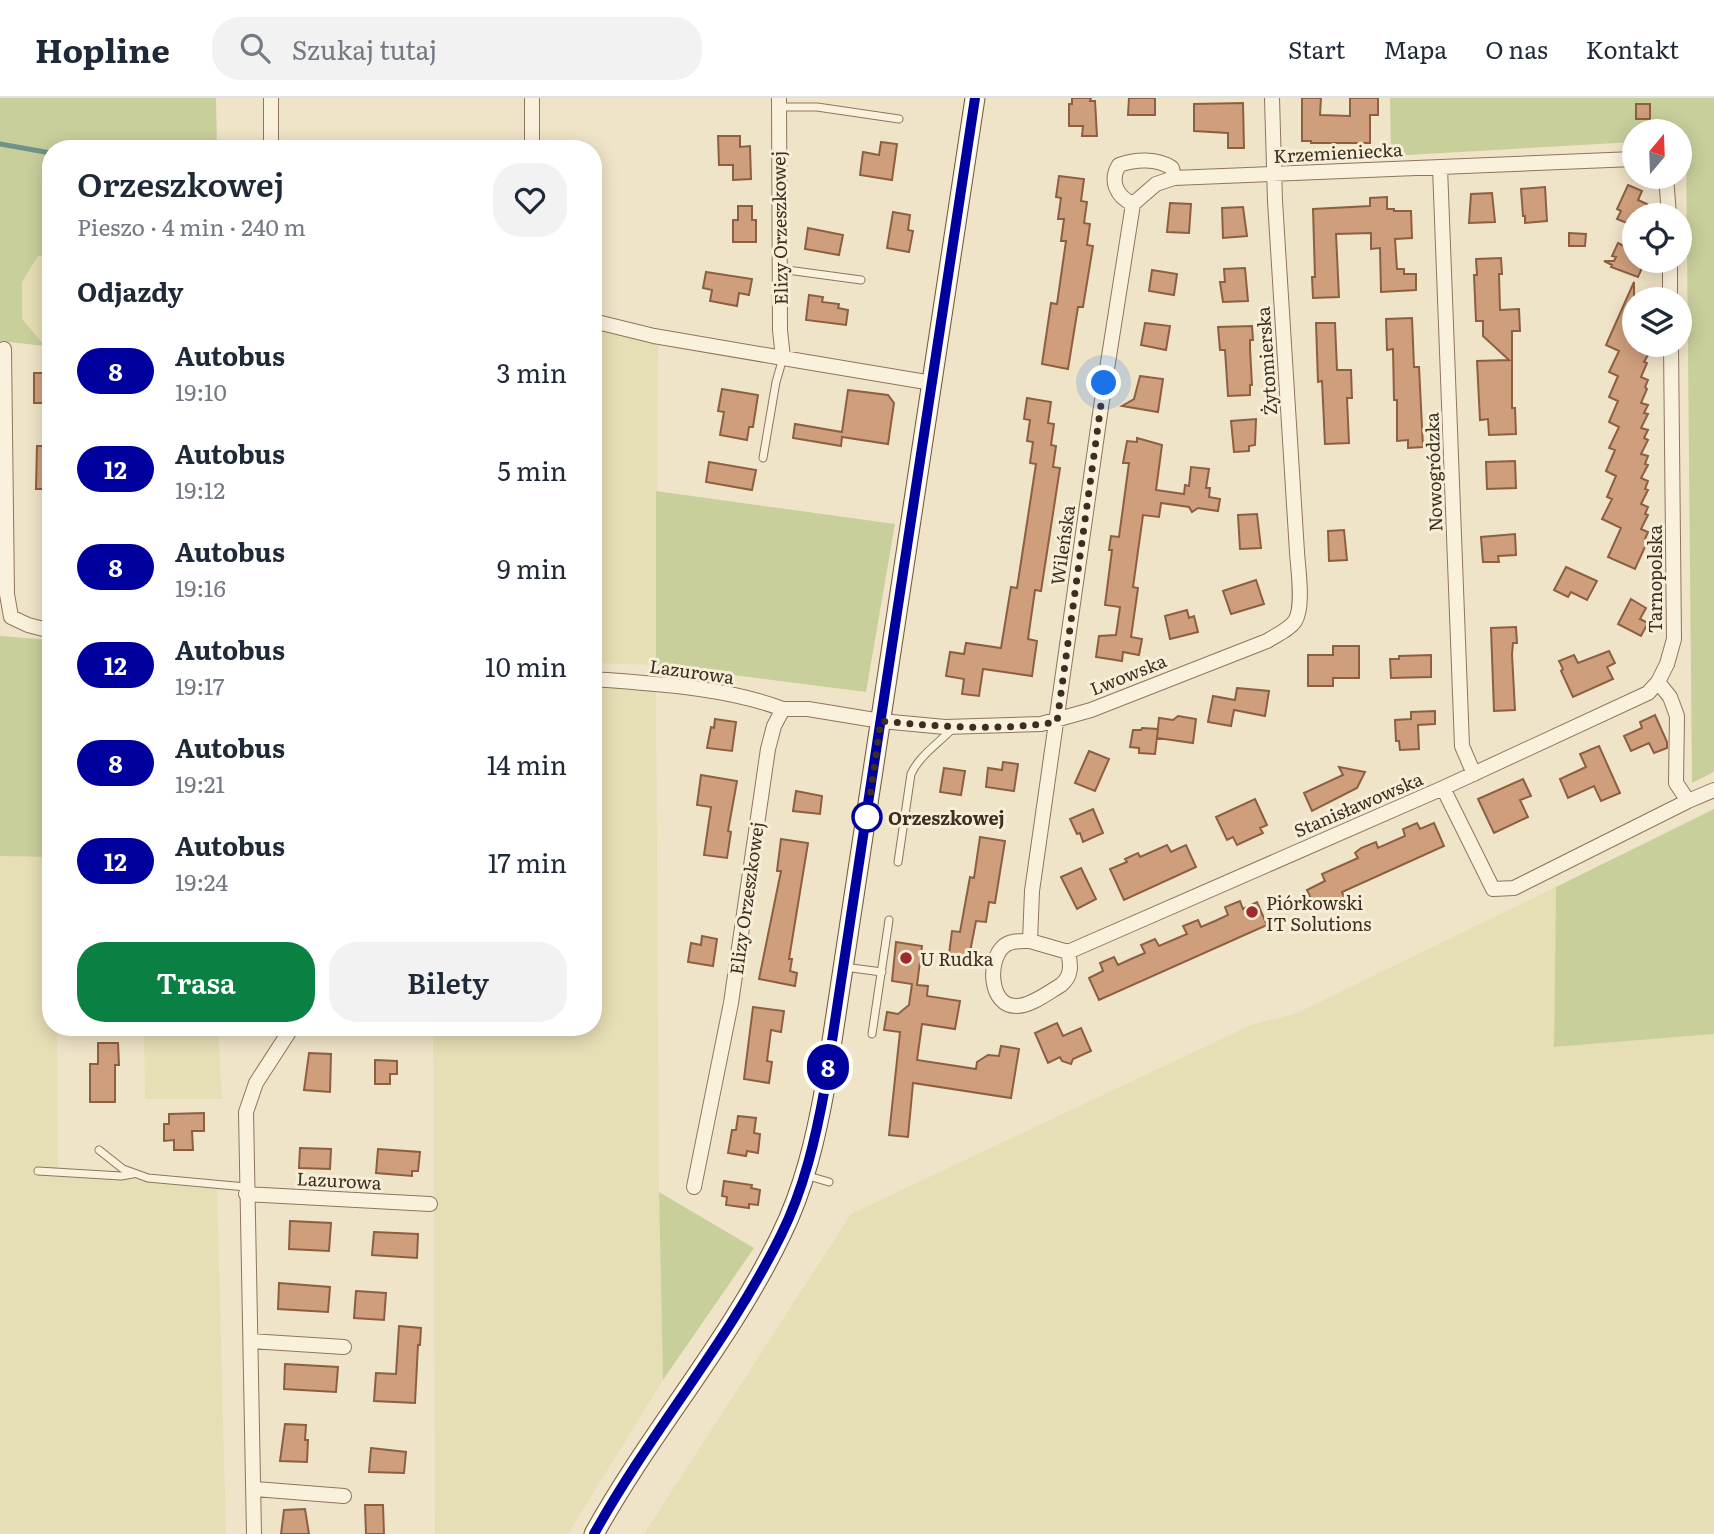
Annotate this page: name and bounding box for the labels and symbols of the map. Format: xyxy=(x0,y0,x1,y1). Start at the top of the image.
north arrow xyxy=(1622,119,1692,189)
street label: Krzemieniecka xyxy=(1273,135,1404,169)
street label: Elizy Orzeszkowej xyxy=(764,151,794,305)
street label: Żytomierska xyxy=(1249,305,1283,416)
your location xyxy=(1086,365,1121,400)
street label: Nowogródzka xyxy=(1417,411,1449,532)
street label: Wileńska xyxy=(1043,503,1081,587)
street label: Tarnopolska xyxy=(1641,524,1668,633)
street label: Lwowska xyxy=(1086,646,1171,702)
street label: Lazurowa xyxy=(648,652,736,690)
street label: Stanisławowska xyxy=(1289,764,1427,843)
marker: Orzeszkowej xyxy=(852,802,882,832)
place label: Orzeszkowej xyxy=(888,804,1005,831)
street label: Elizy Orzeszkowej xyxy=(722,820,770,976)
place label: Piórkowski IT Solutions xyxy=(1266,889,1371,937)
marker: Piórkowski IT Solutions xyxy=(1244,904,1260,920)
place label: U Rudka xyxy=(920,945,994,972)
marker: U Rudka xyxy=(898,950,914,966)
line badge: 8 xyxy=(805,1044,851,1090)
street label: Lazurowa xyxy=(296,1164,382,1196)

